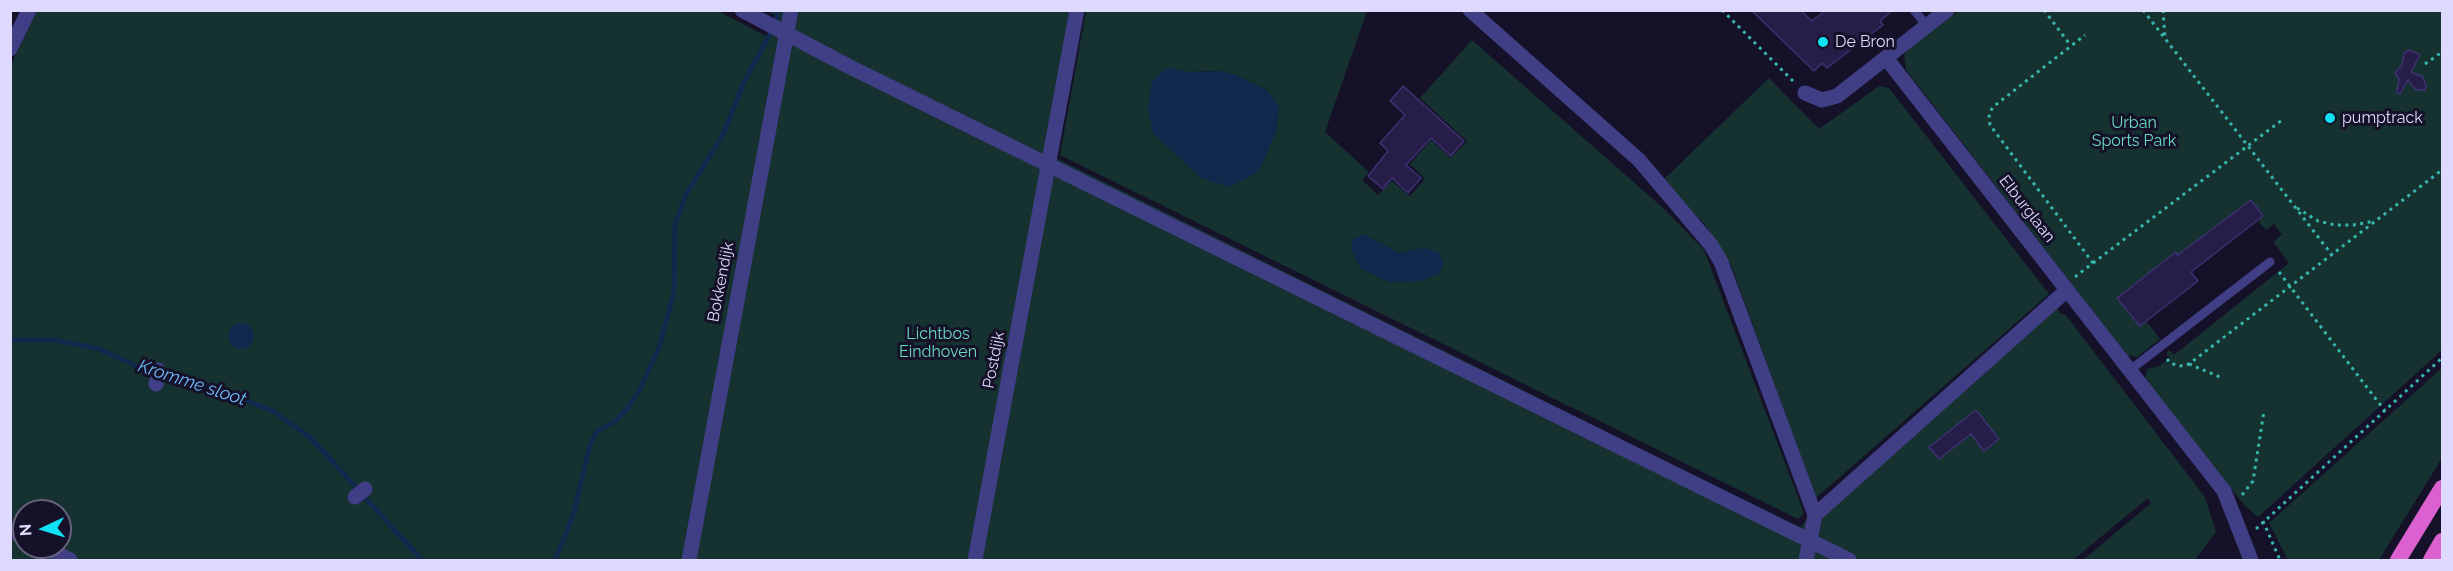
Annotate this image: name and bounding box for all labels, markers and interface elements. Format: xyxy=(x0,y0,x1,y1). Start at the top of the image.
place label: De Bron xyxy=(1835,32,1895,52)
marker: De Bron xyxy=(1816,35,1830,49)
place label: pumptrack xyxy=(2342,108,2423,128)
marker: pumptrack xyxy=(2323,111,2337,125)
park label: Urban Sports Park xyxy=(2092,113,2176,151)
street label: Elburglaan xyxy=(1995,172,2059,246)
street label: Bokkendijk xyxy=(704,240,738,324)
park label: Lichtbos Eindhoven xyxy=(899,324,977,362)
street label: Postdijk xyxy=(979,330,1009,390)
water label: Kromme sloot xyxy=(135,355,249,411)
north arrow xyxy=(12,499,72,559)
text: N xyxy=(16,523,35,537)

